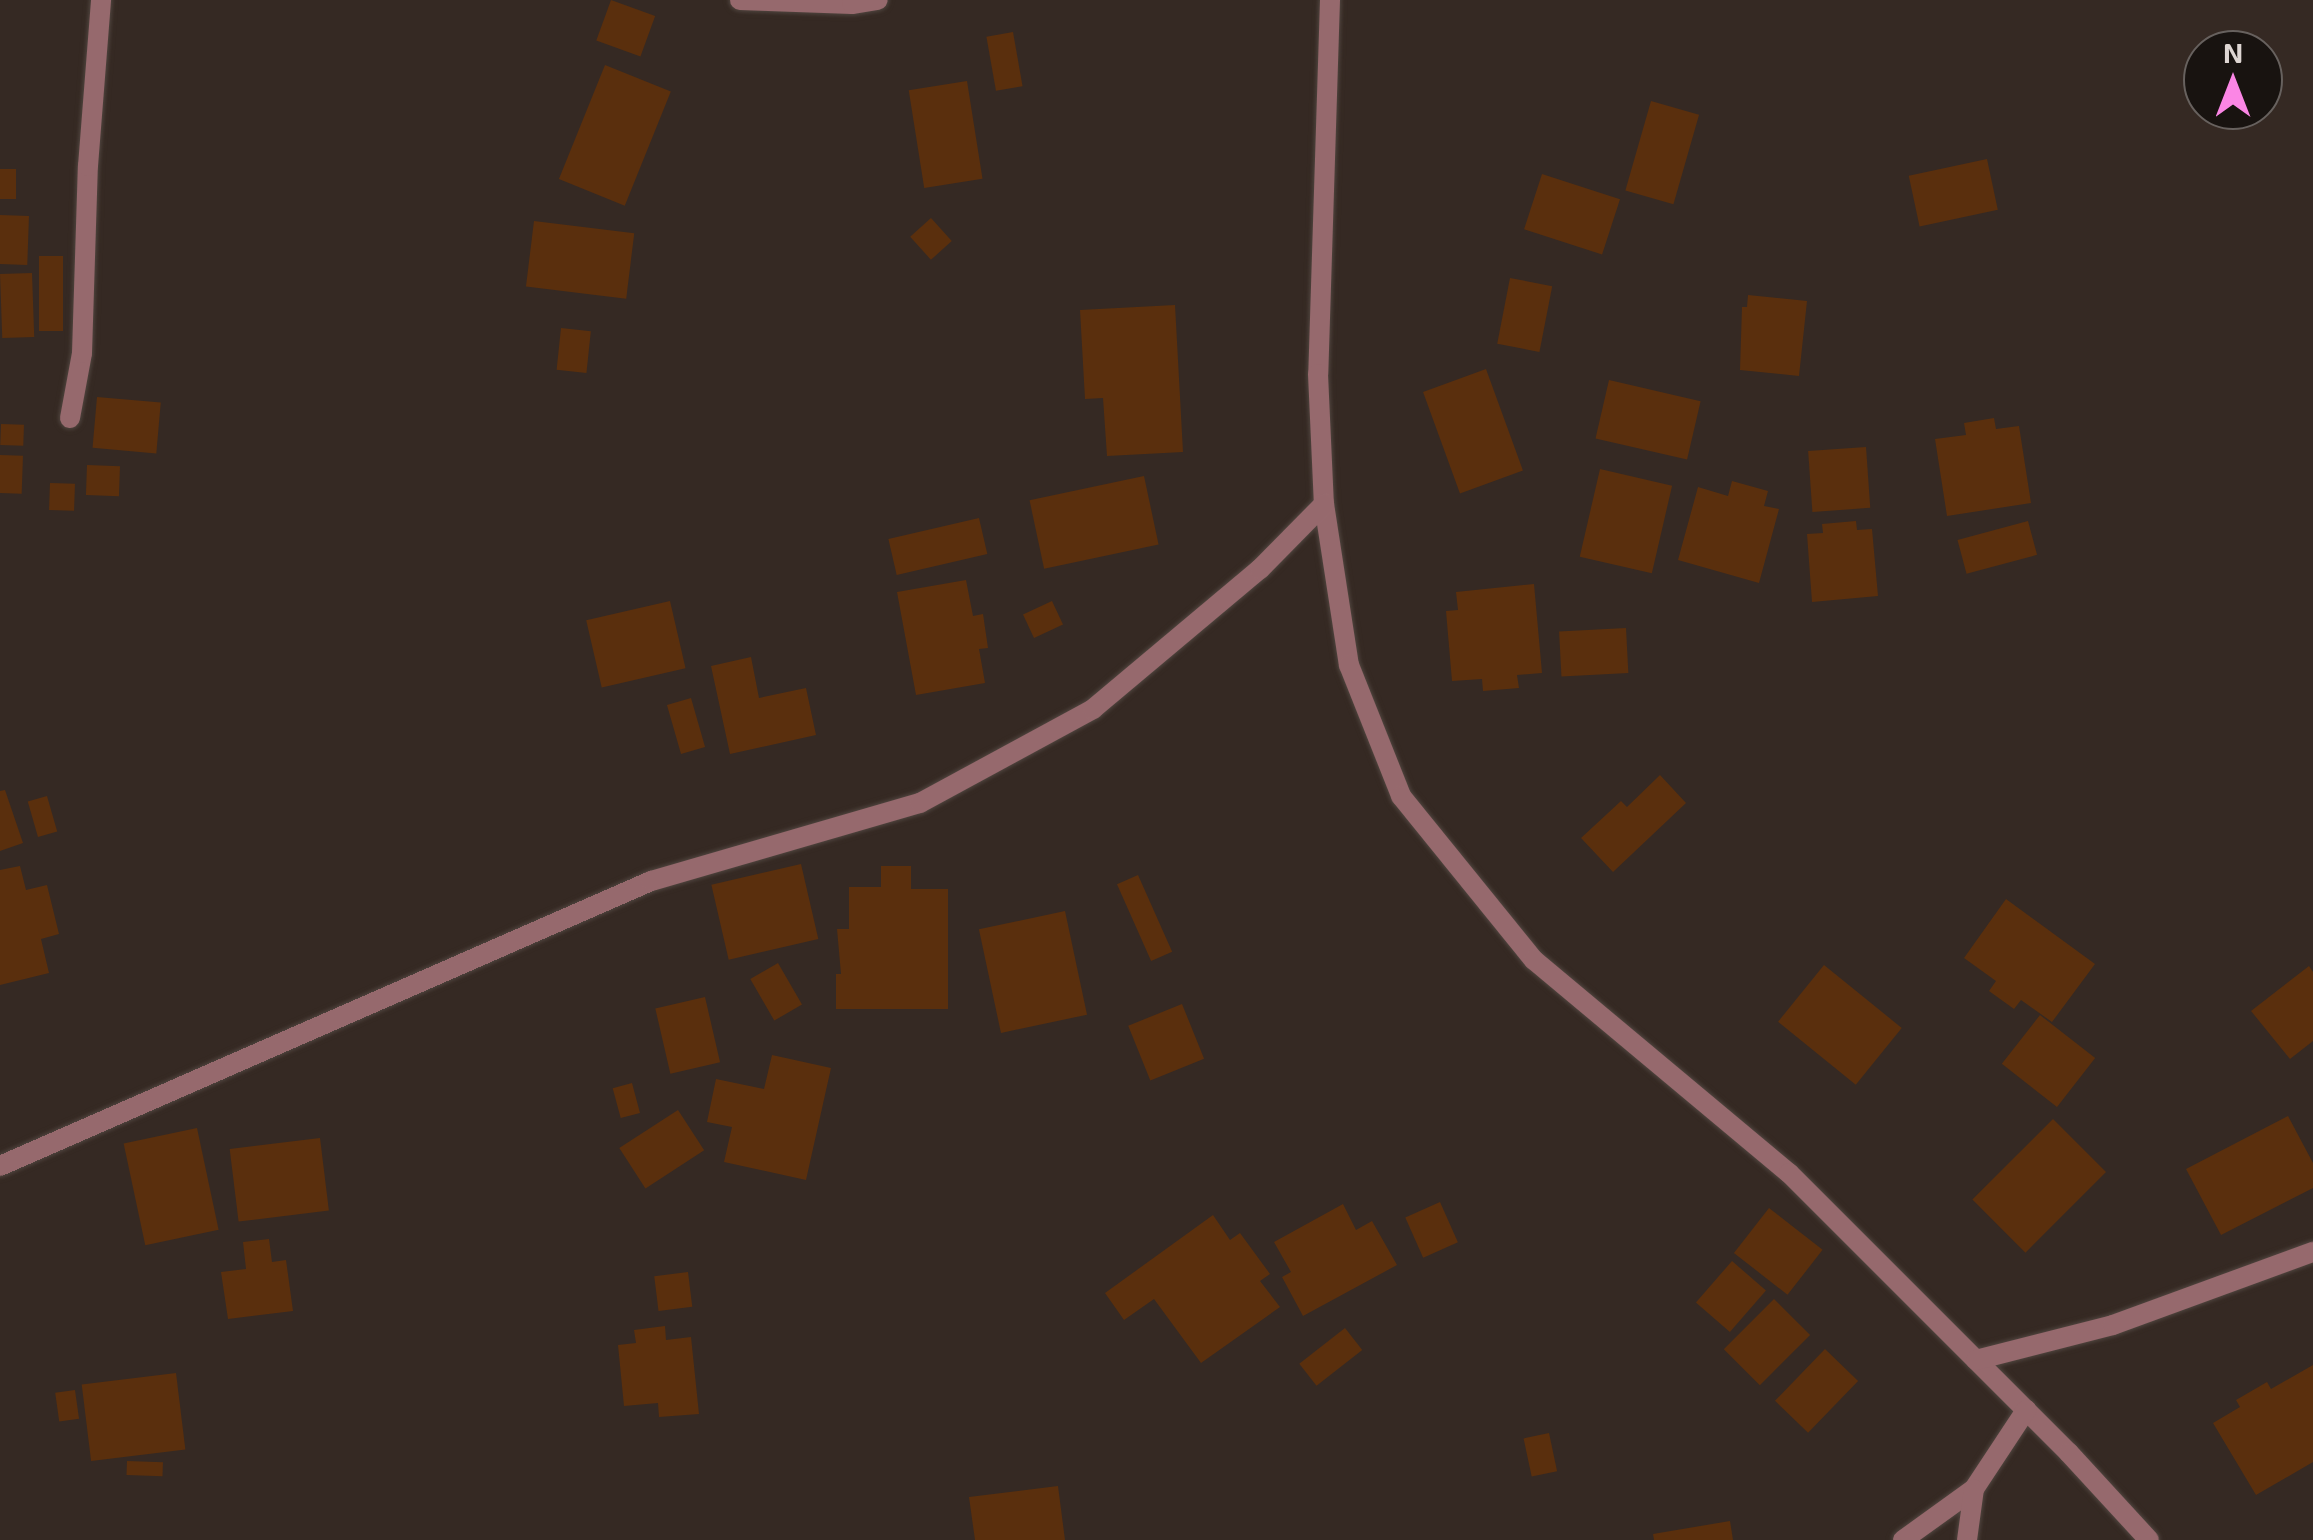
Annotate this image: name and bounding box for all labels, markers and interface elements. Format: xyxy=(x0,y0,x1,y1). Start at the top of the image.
north arrow xyxy=(2183,30,2283,130)
text: N xyxy=(2223,35,2243,69)

